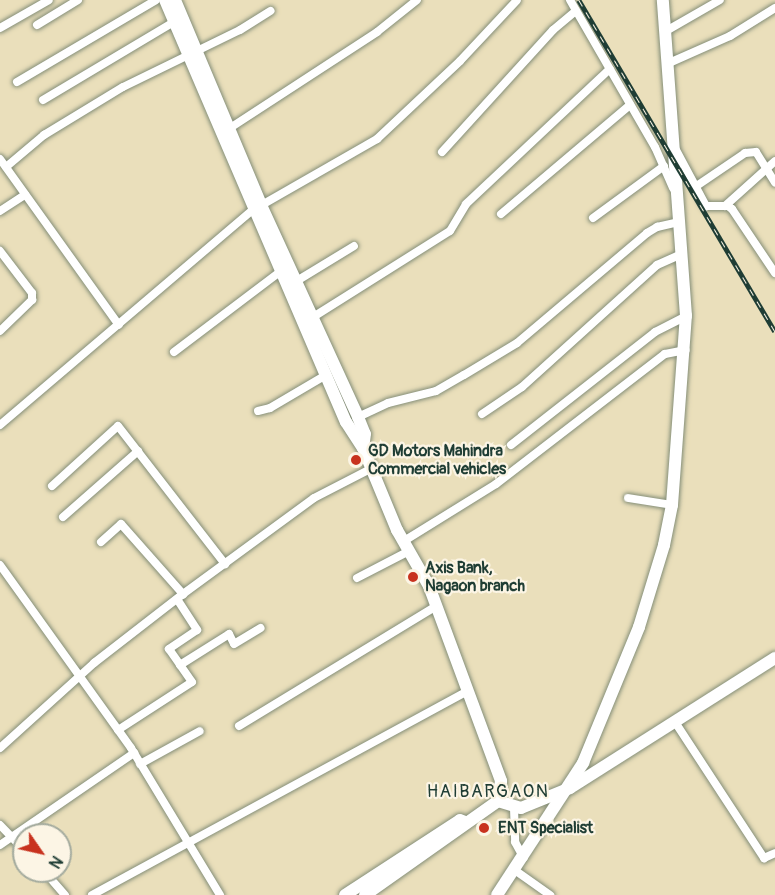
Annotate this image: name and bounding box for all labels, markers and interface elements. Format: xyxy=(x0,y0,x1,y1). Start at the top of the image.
place label: GD Motors Mahindra Commercial vehicles xyxy=(368,441,506,479)
marker: GD Motors Mahindra Commercial vehicles xyxy=(349,453,363,467)
place label: Axis Bank, Nagaon branch xyxy=(425,558,525,596)
marker: Axis Bank, Nagaon branch xyxy=(406,570,420,584)
district label: HAIBARGAON xyxy=(427,781,549,803)
place label: ENT Specialist xyxy=(498,818,593,838)
marker: ENT Specialist xyxy=(475,819,493,837)
north arrow xyxy=(12,823,72,883)
text: N xyxy=(44,852,67,872)

